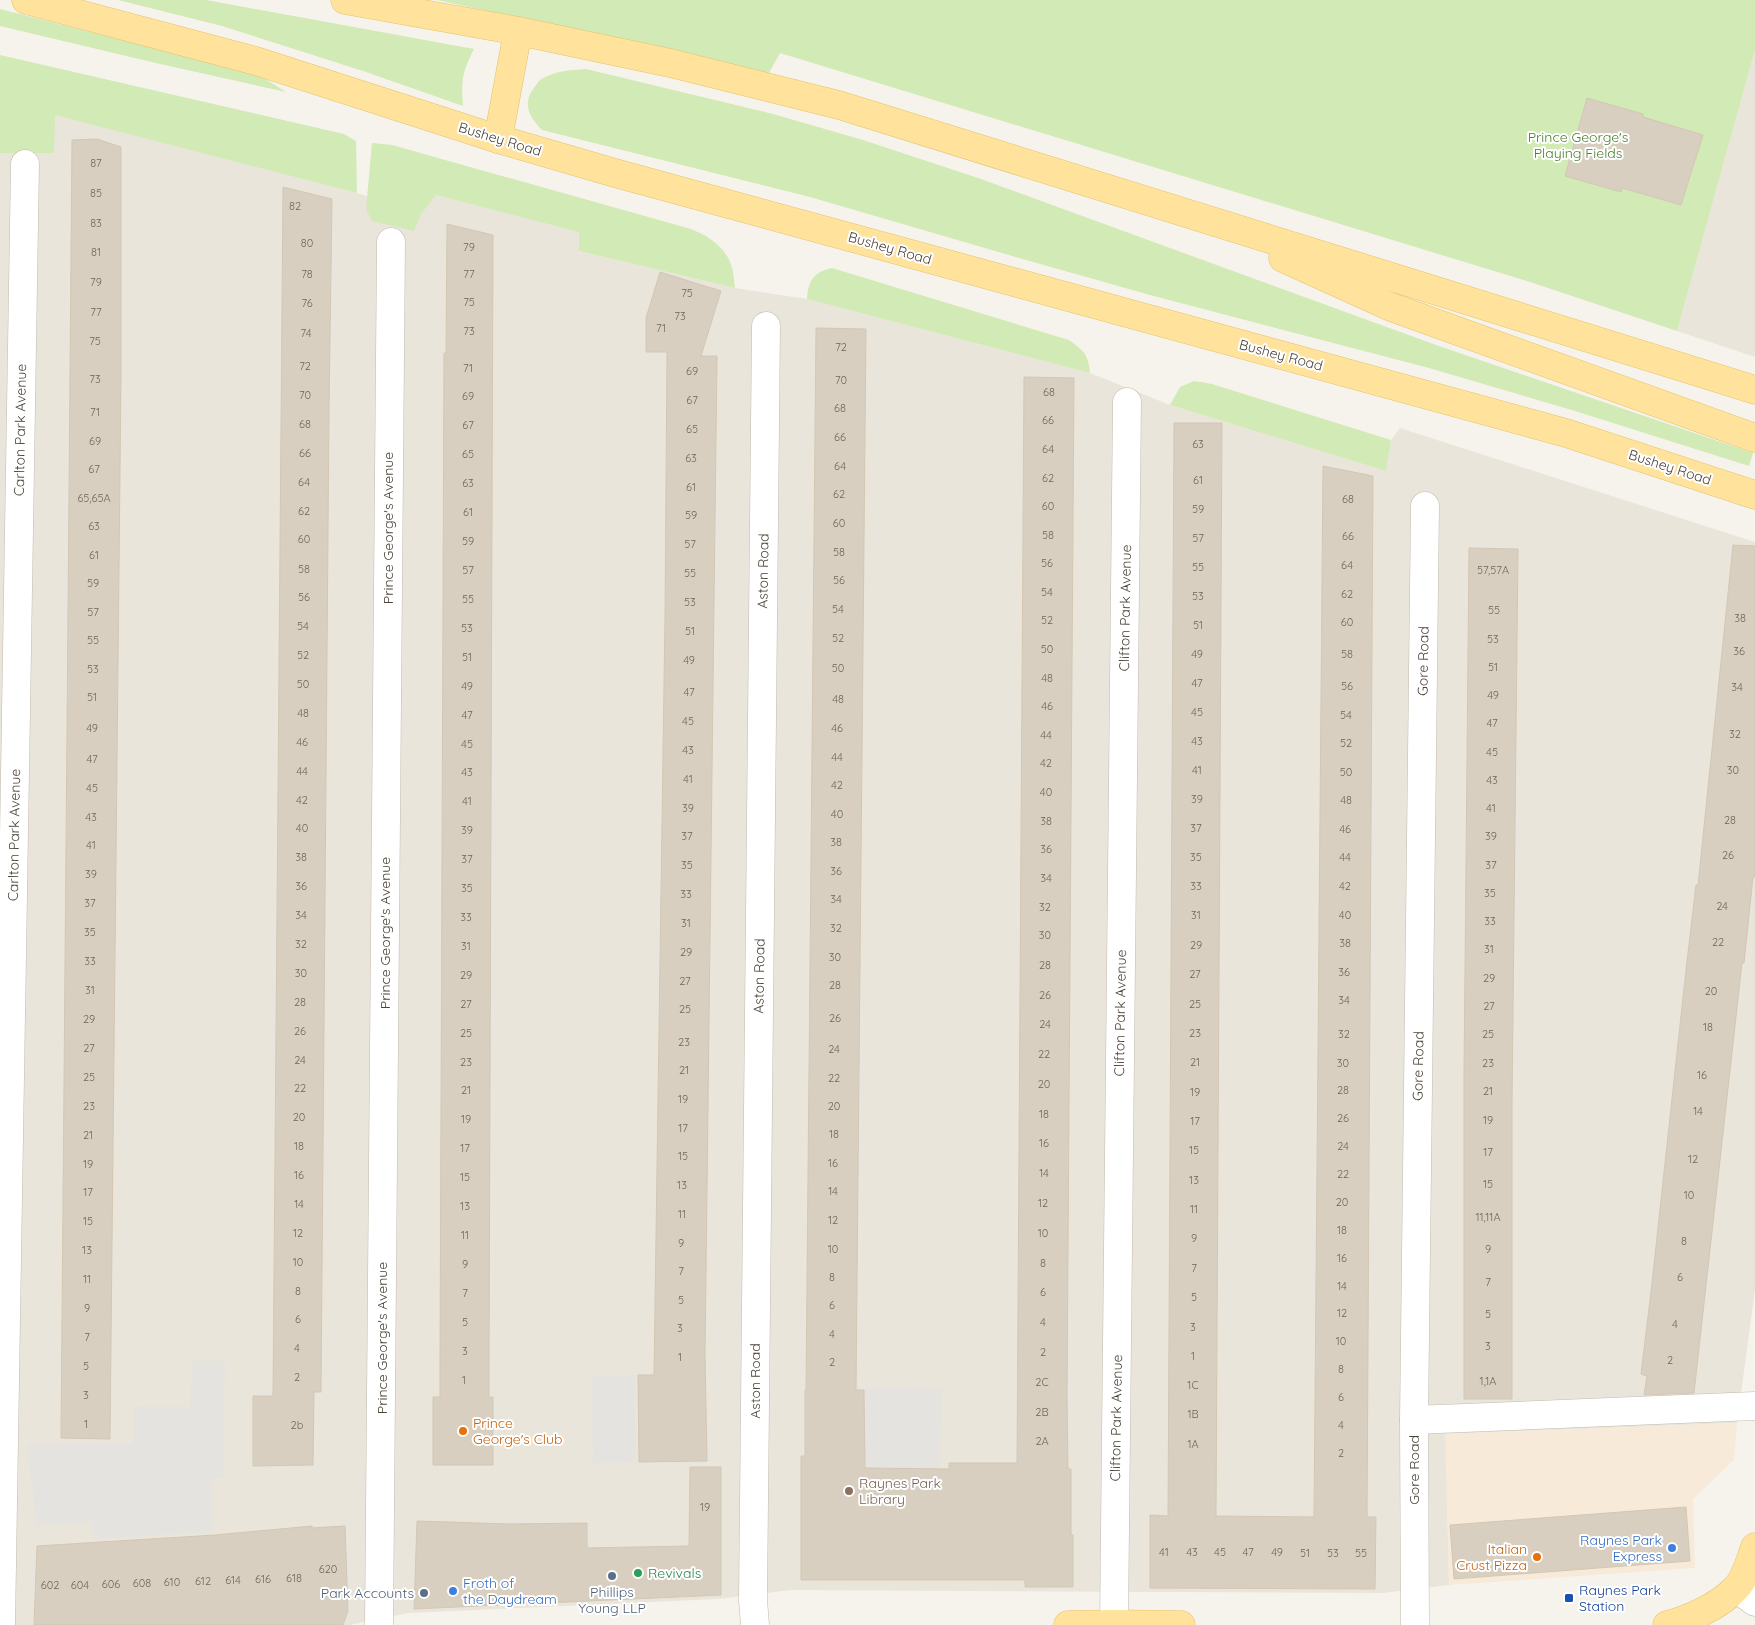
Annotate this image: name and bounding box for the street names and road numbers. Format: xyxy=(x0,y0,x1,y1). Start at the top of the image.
street label: Bushey Road xyxy=(456,118,544,160)
street label: Bushey Road xyxy=(846,228,934,268)
street label: Bushey Road xyxy=(1237,335,1325,375)
street label: Carlton Park Avenue xyxy=(10,363,30,496)
street label: Bushey Road xyxy=(1626,445,1714,489)
street label: Prince George's Avenue xyxy=(379,452,397,604)
street label: Aston Road xyxy=(753,533,773,609)
street label: Clifton Park Avenue xyxy=(1115,544,1135,672)
street label: Gore Road xyxy=(1413,626,1433,696)
street label: Carlton Park Avenue xyxy=(4,768,24,901)
street label: Prince George's Avenue xyxy=(376,857,394,1009)
street label: Aston Road xyxy=(749,938,769,1014)
street label: Clifton Park Avenue xyxy=(1110,949,1130,1077)
street label: Gore Road xyxy=(1408,1031,1428,1101)
street label: Prince George's Avenue xyxy=(373,1262,391,1414)
street label: Aston Road xyxy=(746,1343,764,1419)
street label: Clifton Park Avenue xyxy=(1106,1354,1126,1482)
street label: Gore Road xyxy=(1405,1435,1423,1505)

